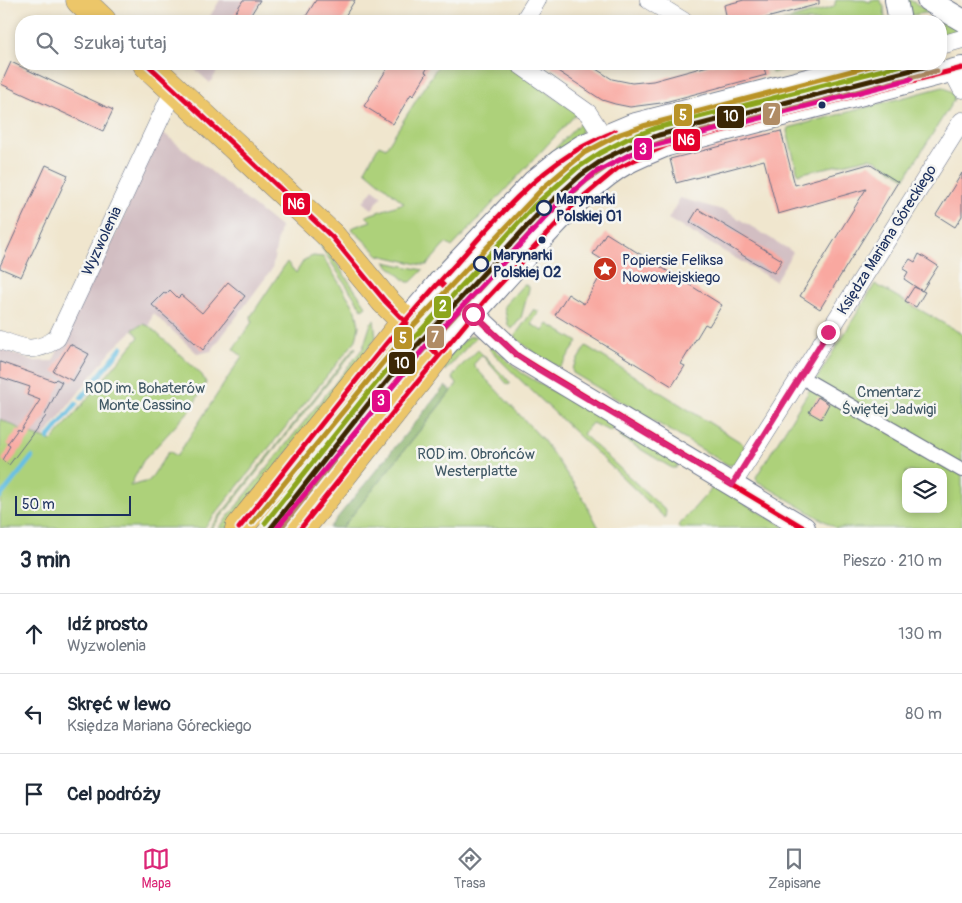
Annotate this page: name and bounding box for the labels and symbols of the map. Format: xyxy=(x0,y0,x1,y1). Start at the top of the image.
unlabelled marker xyxy=(817,100,827,110)
line badge: 7 xyxy=(762,102,781,126)
line badge: 5 xyxy=(673,103,693,127)
line badge: 10 xyxy=(716,105,745,129)
text: 7 xyxy=(768,105,776,122)
text: 5 xyxy=(679,107,687,124)
text: 10 xyxy=(723,108,739,125)
line badge: N6 xyxy=(672,128,701,152)
text: N6 xyxy=(677,132,695,149)
line badge: 3 xyxy=(633,137,653,161)
text: 3 xyxy=(639,141,647,158)
street label: Księdza Mariana Góreckiego xyxy=(833,162,941,318)
place label: Marynarki Polskiej 01 xyxy=(556,190,622,226)
line badge: N6 xyxy=(282,192,311,216)
text: N6 xyxy=(287,196,305,213)
marker: Marynarki Polskiej 01 xyxy=(536,200,552,216)
street label: Wyzwolenia xyxy=(78,203,126,279)
unlabelled marker xyxy=(537,235,547,245)
place label: Marynarki Polskiej 02 xyxy=(493,246,561,282)
place label: Popiersie Feliksa Nowowiejskiego xyxy=(622,251,723,287)
marker: Marynarki Polskiej 02 xyxy=(473,256,489,272)
place icon: Popiersie Feliksa Nowowiejskiego xyxy=(592,256,618,282)
line badge: 2 xyxy=(433,295,452,319)
text: 2 xyxy=(439,298,447,315)
route start xyxy=(462,303,485,326)
route end xyxy=(817,321,840,344)
line badge: 7 xyxy=(426,325,445,349)
line badge: 5 xyxy=(393,326,413,350)
text: 7 xyxy=(431,329,439,346)
text: 5 xyxy=(399,330,407,347)
line badge: 10 xyxy=(388,351,416,375)
text: 10 xyxy=(394,355,410,372)
park label: ROD im. Bohaterów Monte Cassino xyxy=(85,379,205,415)
park label: Cmentarz Świętej Jadwigi xyxy=(842,383,936,419)
line badge: 3 xyxy=(371,389,391,413)
text: 3 xyxy=(377,392,385,409)
park label: ROD im. Obrońców Westerplatte xyxy=(417,445,535,481)
scale bar xyxy=(15,493,131,516)

